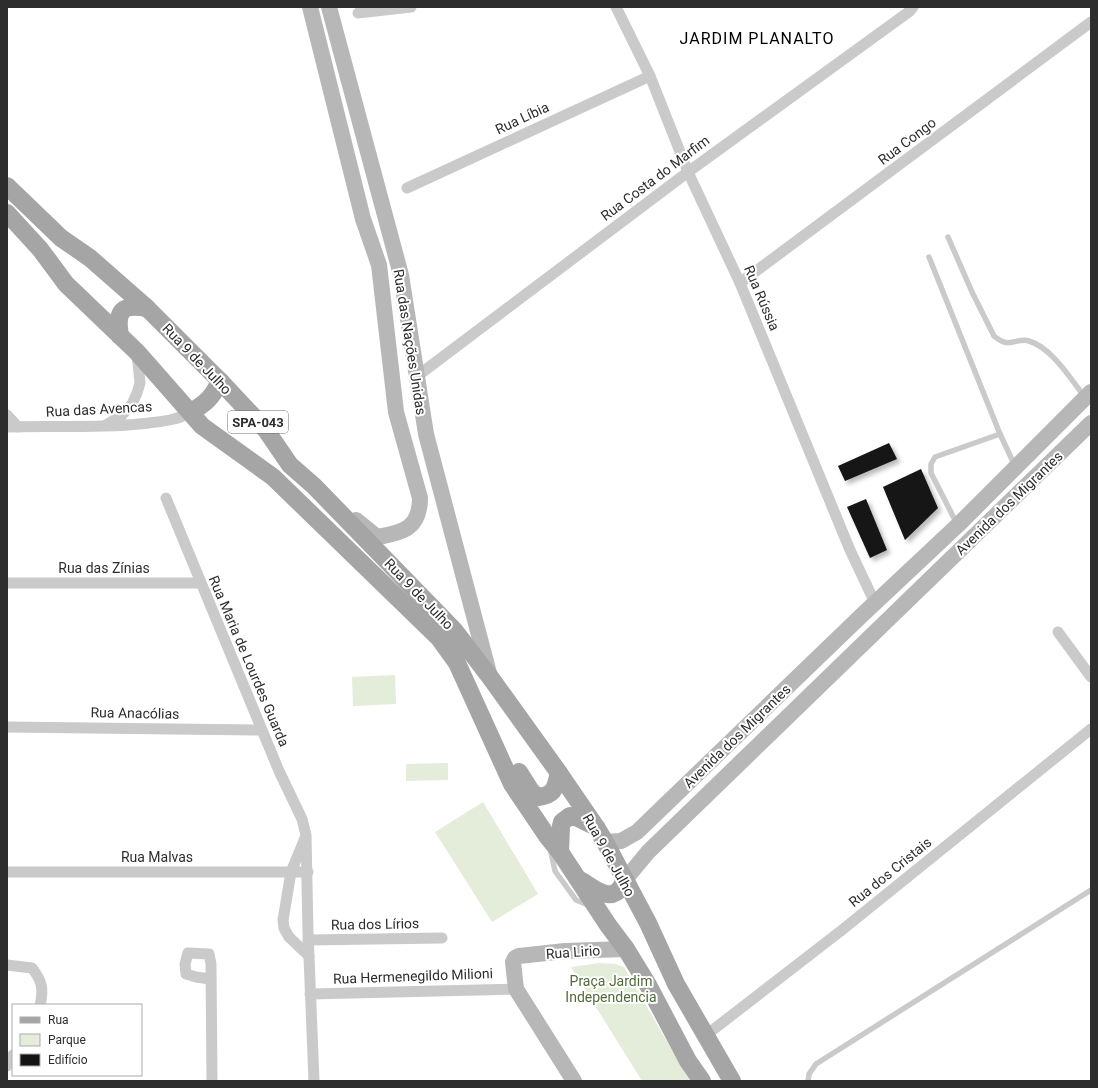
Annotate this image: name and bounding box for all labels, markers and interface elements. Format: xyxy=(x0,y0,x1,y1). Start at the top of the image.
district label: JARDIM PLANALTO xyxy=(680,29,834,48)
street label: Rua Líbia xyxy=(493,99,551,137)
street label: Rua Congo xyxy=(875,114,939,168)
street label: Rua Costa do Marfim xyxy=(598,132,712,224)
street label: Rua Rússia xyxy=(741,263,783,333)
street label: Rua das Nações Unidas xyxy=(391,268,429,416)
street label: Rua 9 de Julho xyxy=(159,320,235,398)
street label: Rua das Avencas xyxy=(45,398,153,420)
road number: SPA-043 xyxy=(228,411,288,433)
street label: Avenida dos Migrantes xyxy=(952,448,1066,558)
street label: Rua 9 de Julho xyxy=(381,555,457,633)
street label: Rua das Zínias xyxy=(58,560,150,576)
street label: Rua Maria de Lourdes Guarda xyxy=(206,573,292,749)
street label: Avenida dos Migrantes xyxy=(680,681,794,791)
street label: Rua Anacólias xyxy=(90,704,180,722)
street label: Rua 9 de Julho xyxy=(580,811,638,899)
street label: Rua dos Cristais xyxy=(846,834,934,910)
street label: Rua Malvas xyxy=(121,849,193,865)
street label: Rua dos Lírios xyxy=(331,915,419,933)
street label: Rua Lirio xyxy=(545,942,601,962)
street label: Rua Hermenegildo Milioni xyxy=(333,965,493,987)
park label: Praça Jardim Independencia xyxy=(565,973,657,1005)
legend xyxy=(12,1004,142,1076)
text: Rua xyxy=(48,1013,69,1027)
text: Parque xyxy=(48,1033,86,1047)
text: Edifício xyxy=(48,1053,88,1067)

